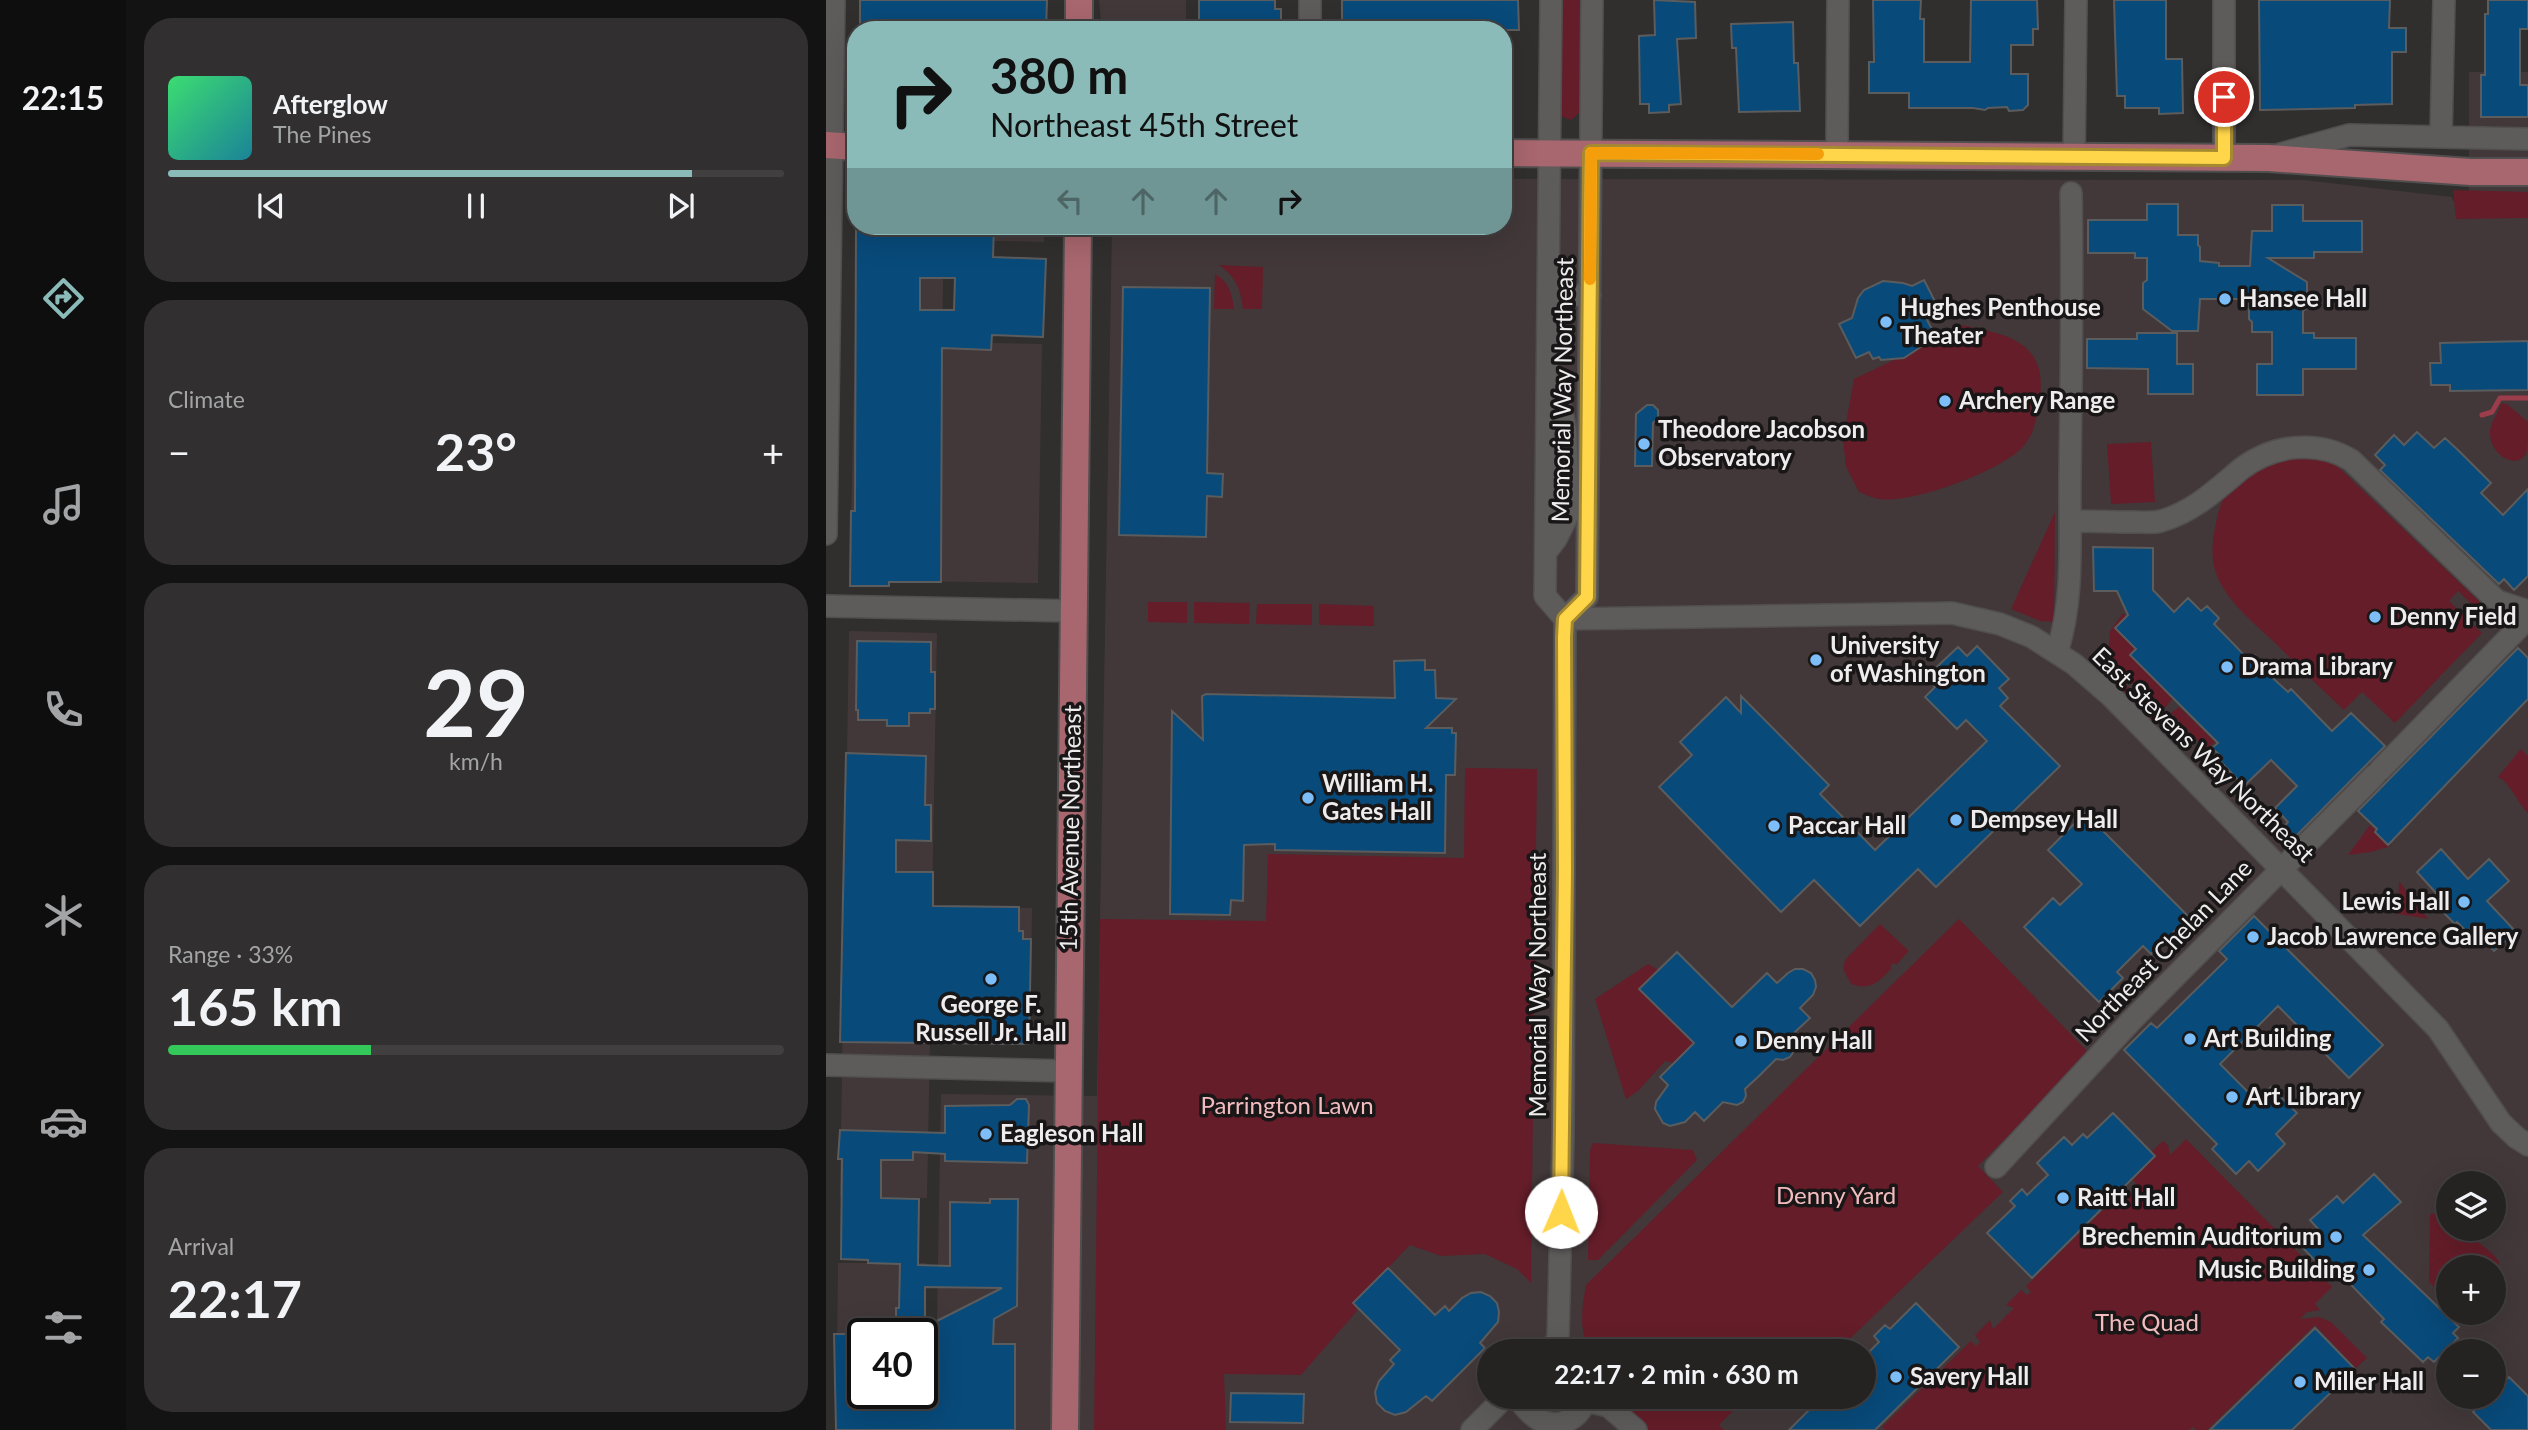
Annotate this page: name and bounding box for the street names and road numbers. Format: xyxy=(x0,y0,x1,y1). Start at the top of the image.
street label: Memorial Way Northeast xyxy=(1545,257,1578,523)
street label: East Stevens Way Northeast xyxy=(2087,640,2321,868)
street label: 15th Avenue Northeast xyxy=(1053,704,1086,952)
street label: Memorial Way Northeast xyxy=(1522,852,1551,1117)
street label: Northeast Chelan Lane xyxy=(2069,853,2257,1047)

